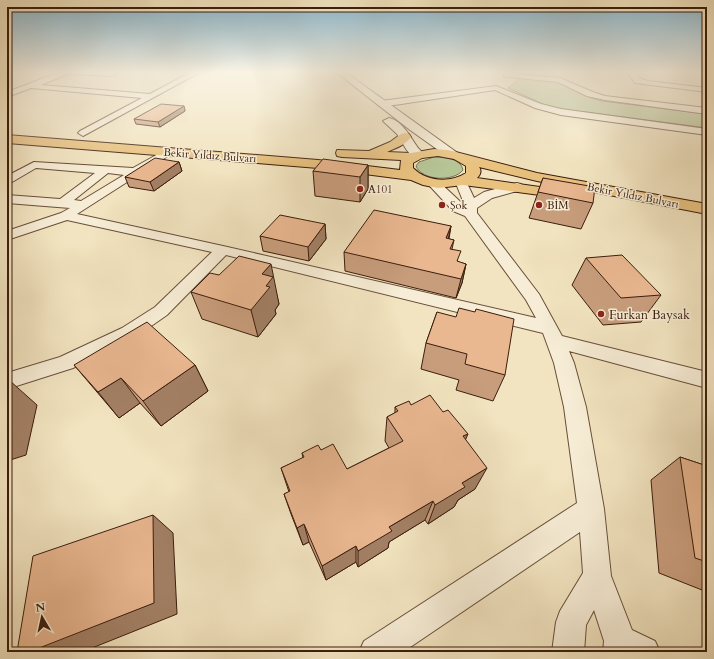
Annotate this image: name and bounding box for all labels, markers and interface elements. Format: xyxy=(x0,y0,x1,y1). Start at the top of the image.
street label: Bekir Yıldız Bulvarı xyxy=(163,145,257,166)
street label: Bekir Yıldız Bulvarı xyxy=(586,179,680,212)
place label: A101 xyxy=(368,182,393,197)
marker: A101 xyxy=(355,184,365,194)
place label: Şok xyxy=(450,198,467,213)
place label: BİM xyxy=(547,198,569,213)
marker: Şok xyxy=(437,200,447,210)
marker: BİM xyxy=(534,200,544,210)
place label: Furkan Baysak xyxy=(609,306,690,324)
marker: Furkan Baysak xyxy=(596,309,606,319)
north arrow xyxy=(22,597,62,637)
text: N xyxy=(35,599,47,616)

